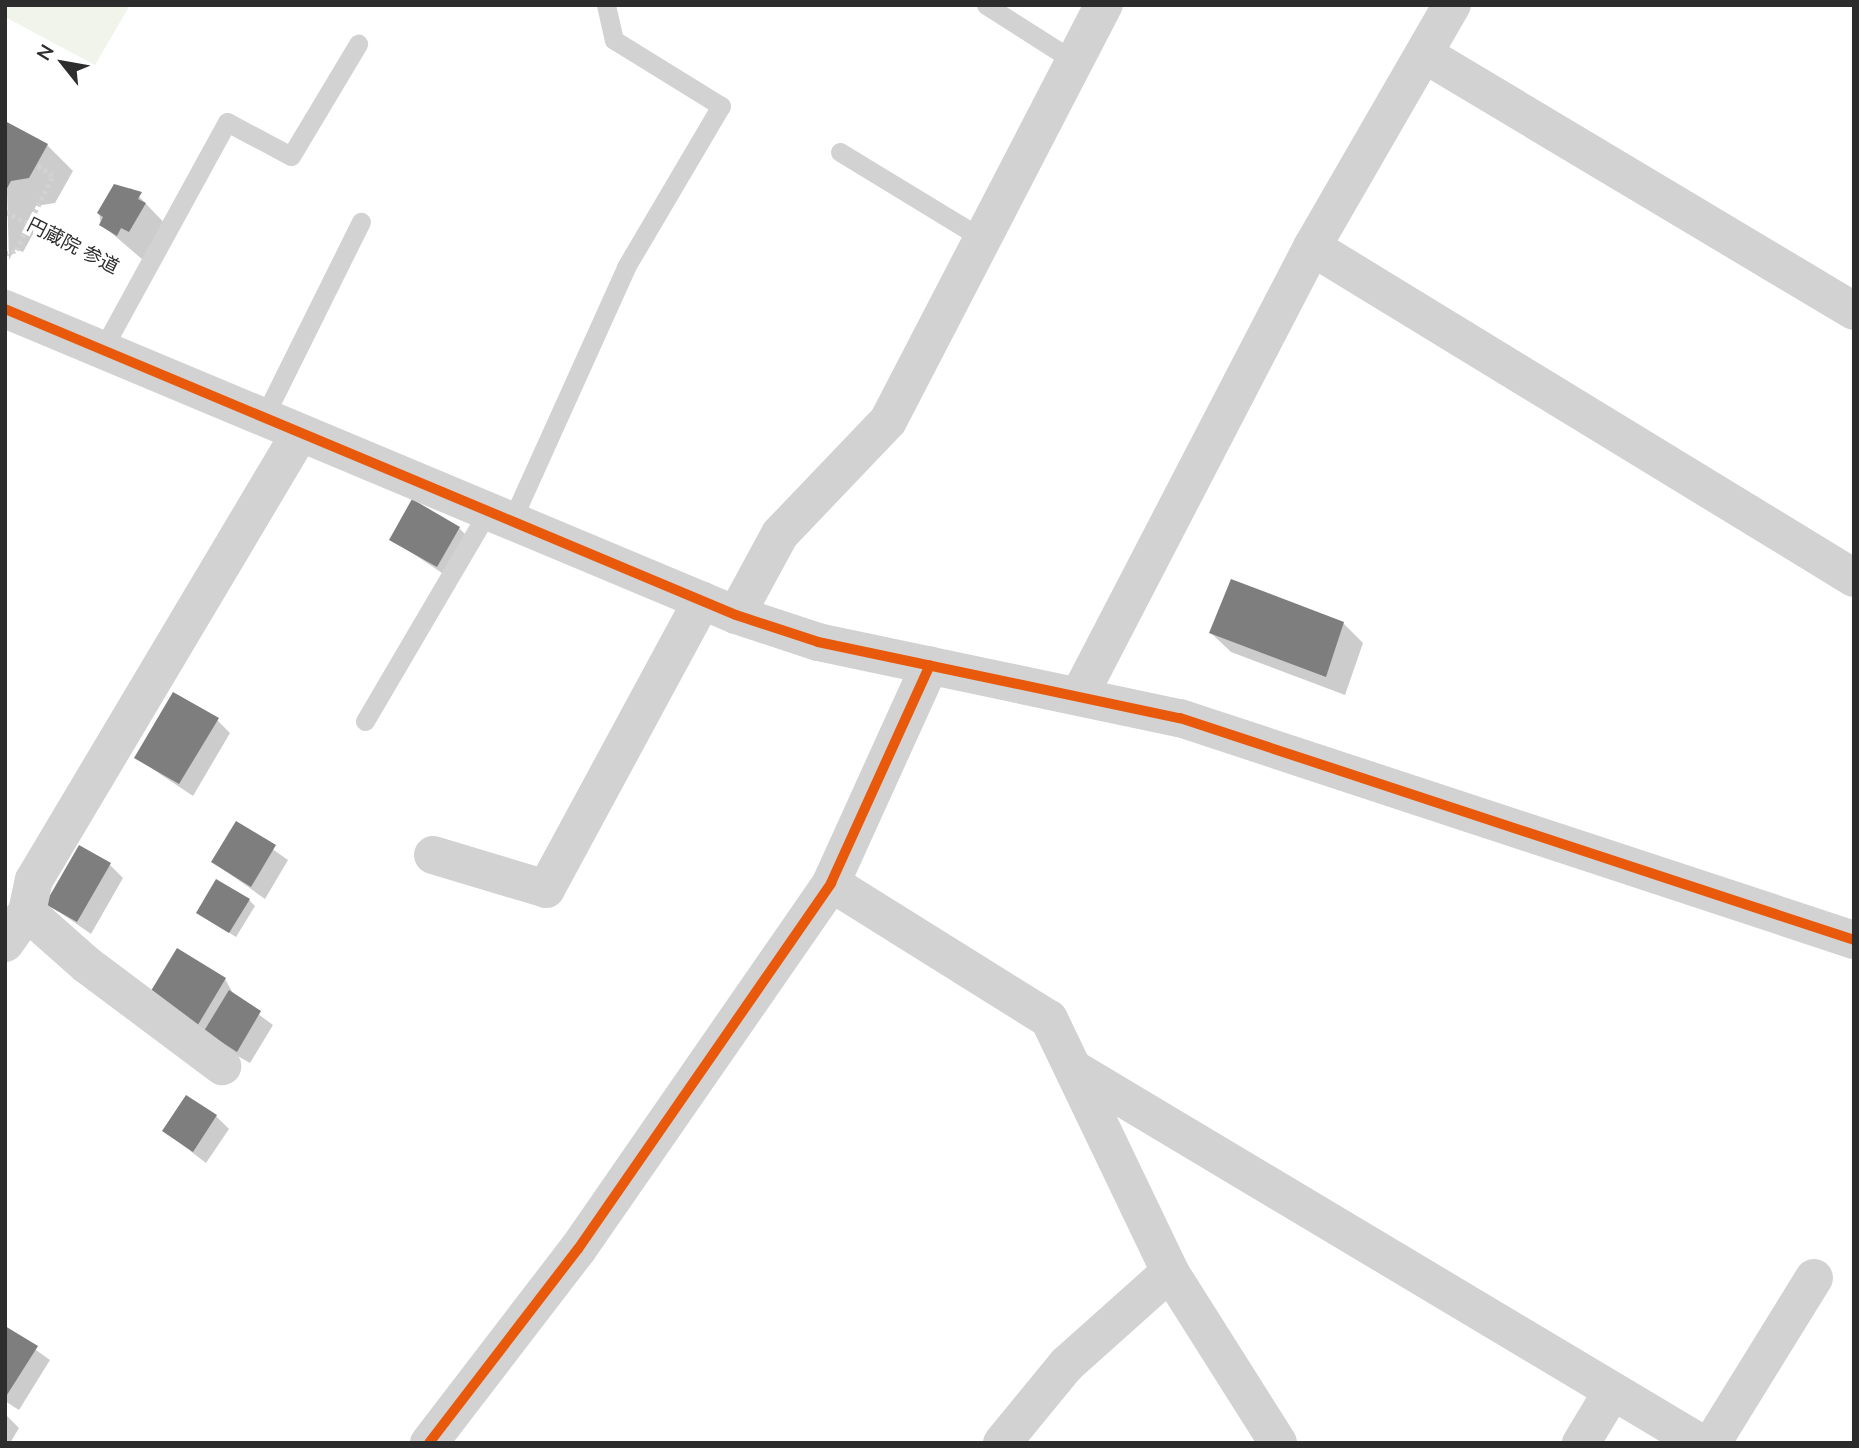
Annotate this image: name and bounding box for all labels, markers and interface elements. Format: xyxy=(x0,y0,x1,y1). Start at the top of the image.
north arrow xyxy=(28,28,98,98)
text: N xyxy=(31,40,59,65)
street label: 円蔵院 参道 xyxy=(23,213,123,279)

